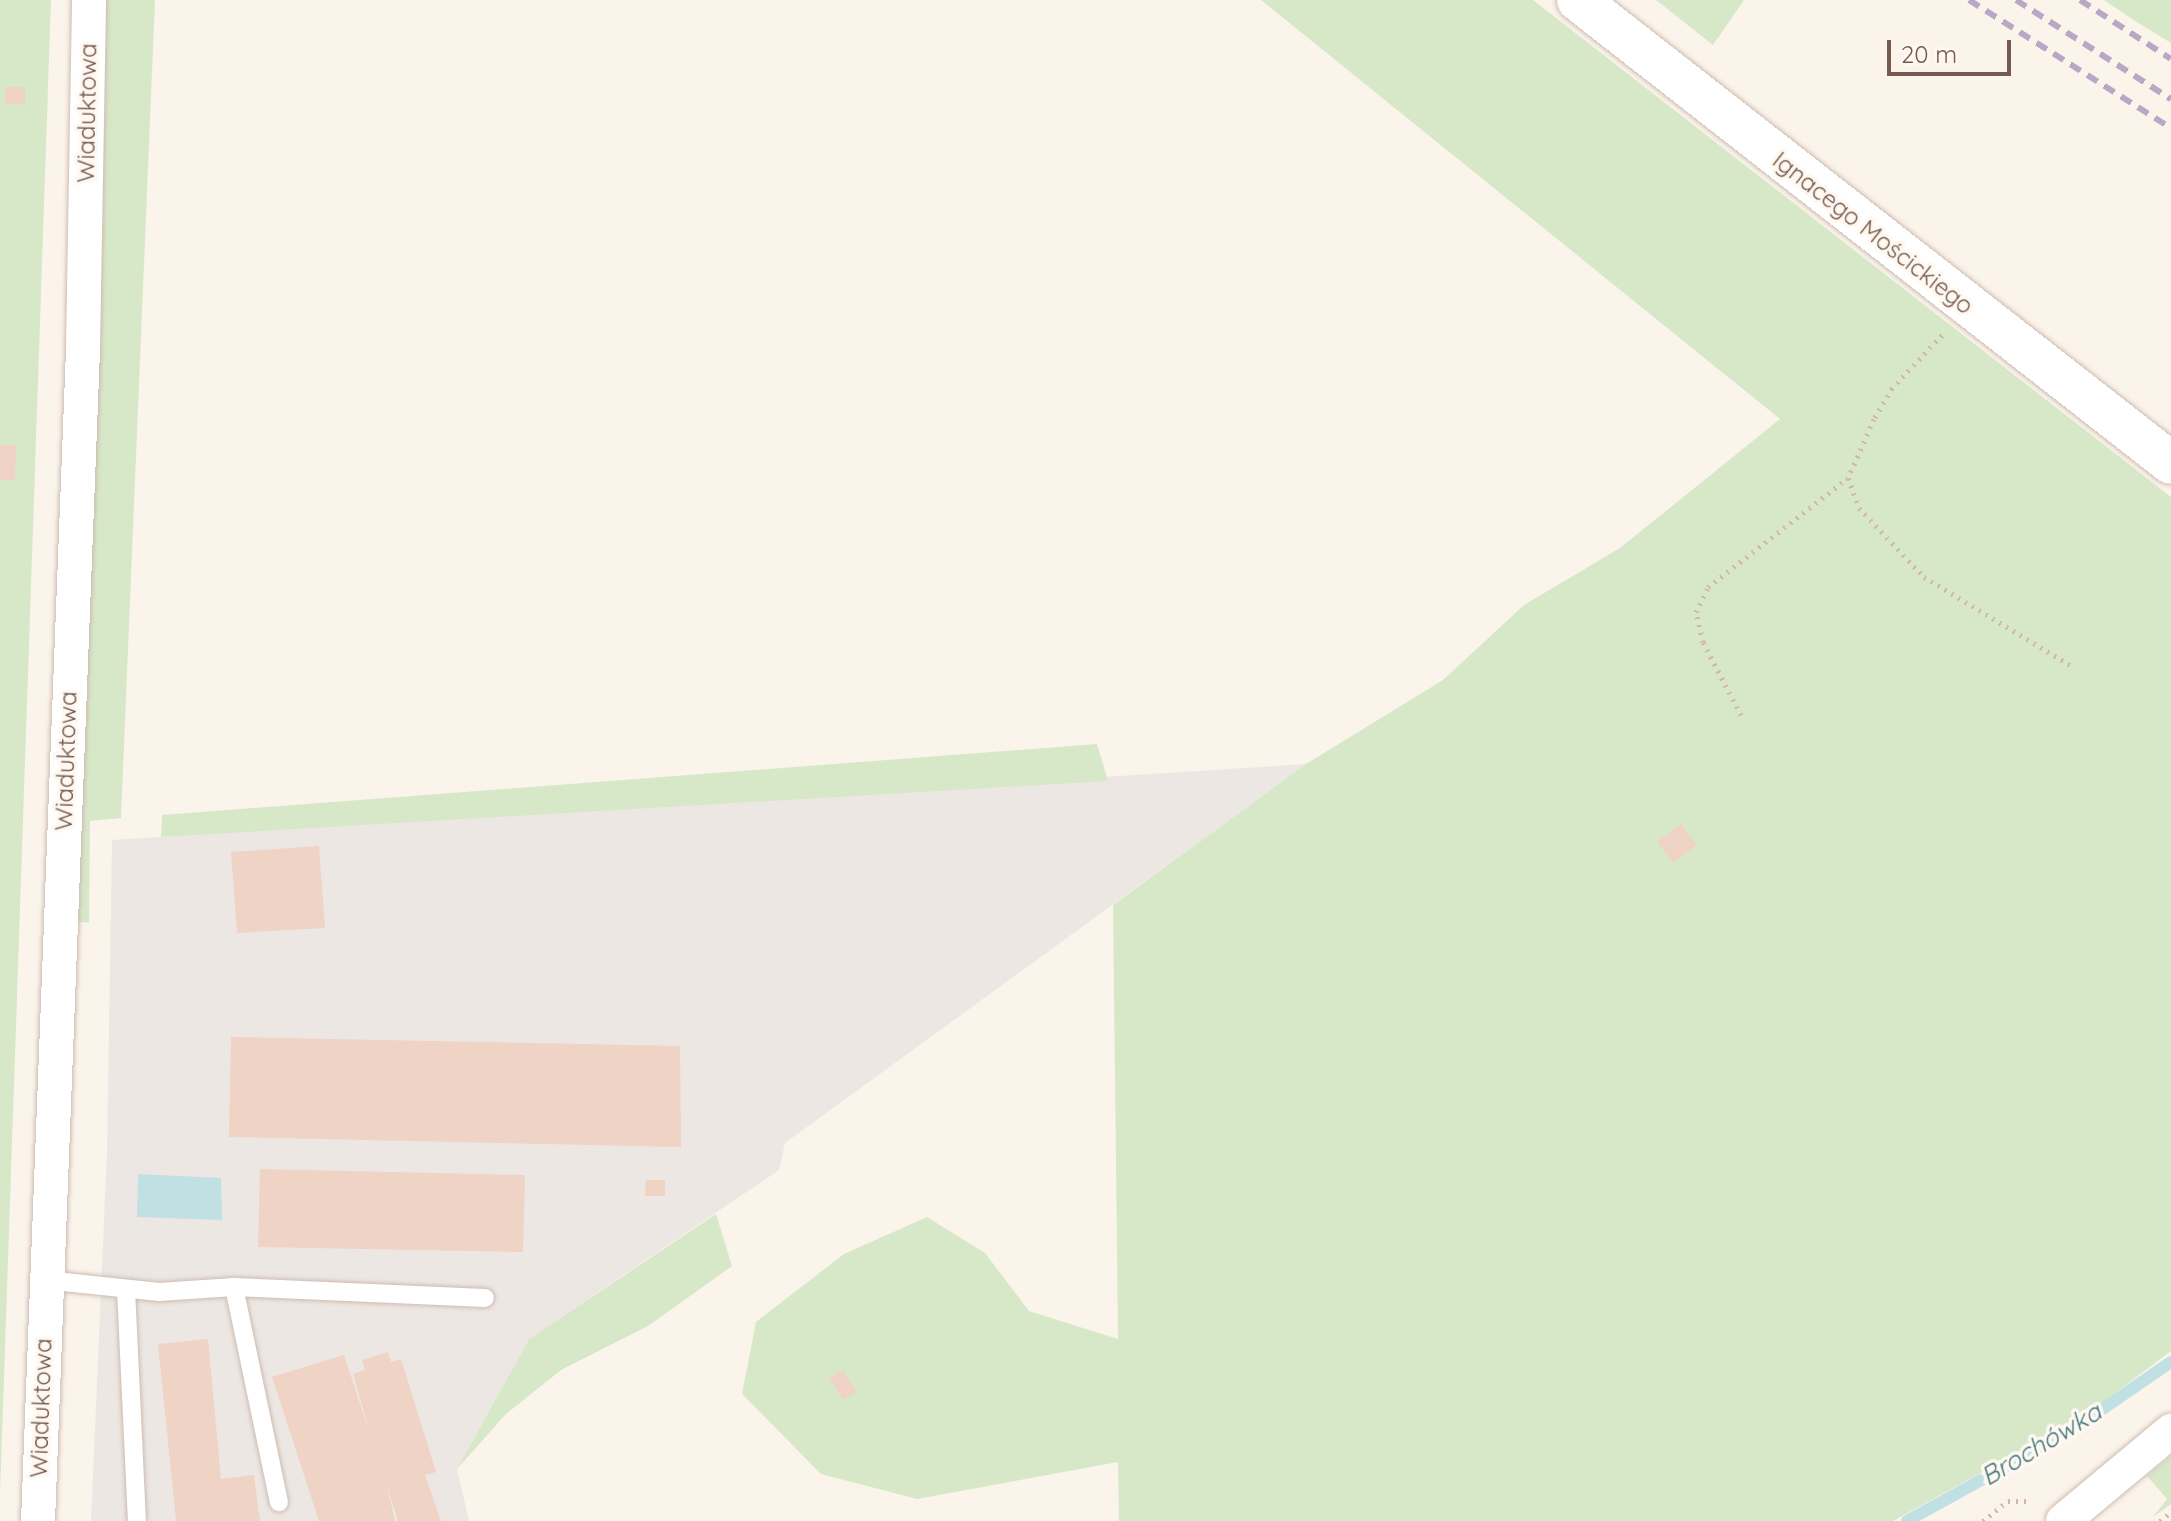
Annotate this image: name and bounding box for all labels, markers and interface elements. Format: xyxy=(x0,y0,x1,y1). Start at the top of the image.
scale bar xyxy=(1891,24,2015,74)
text: 20 m xyxy=(1901,39,1957,69)
street label: Wiaduktowa xyxy=(71,43,103,183)
street label: Ignacego Mościckiego xyxy=(1767,146,1979,320)
street label: Wiaduktowa xyxy=(49,691,83,831)
street label: Wiaduktowa xyxy=(24,1338,58,1478)
water label: Brochówka xyxy=(1975,1396,2107,1492)

